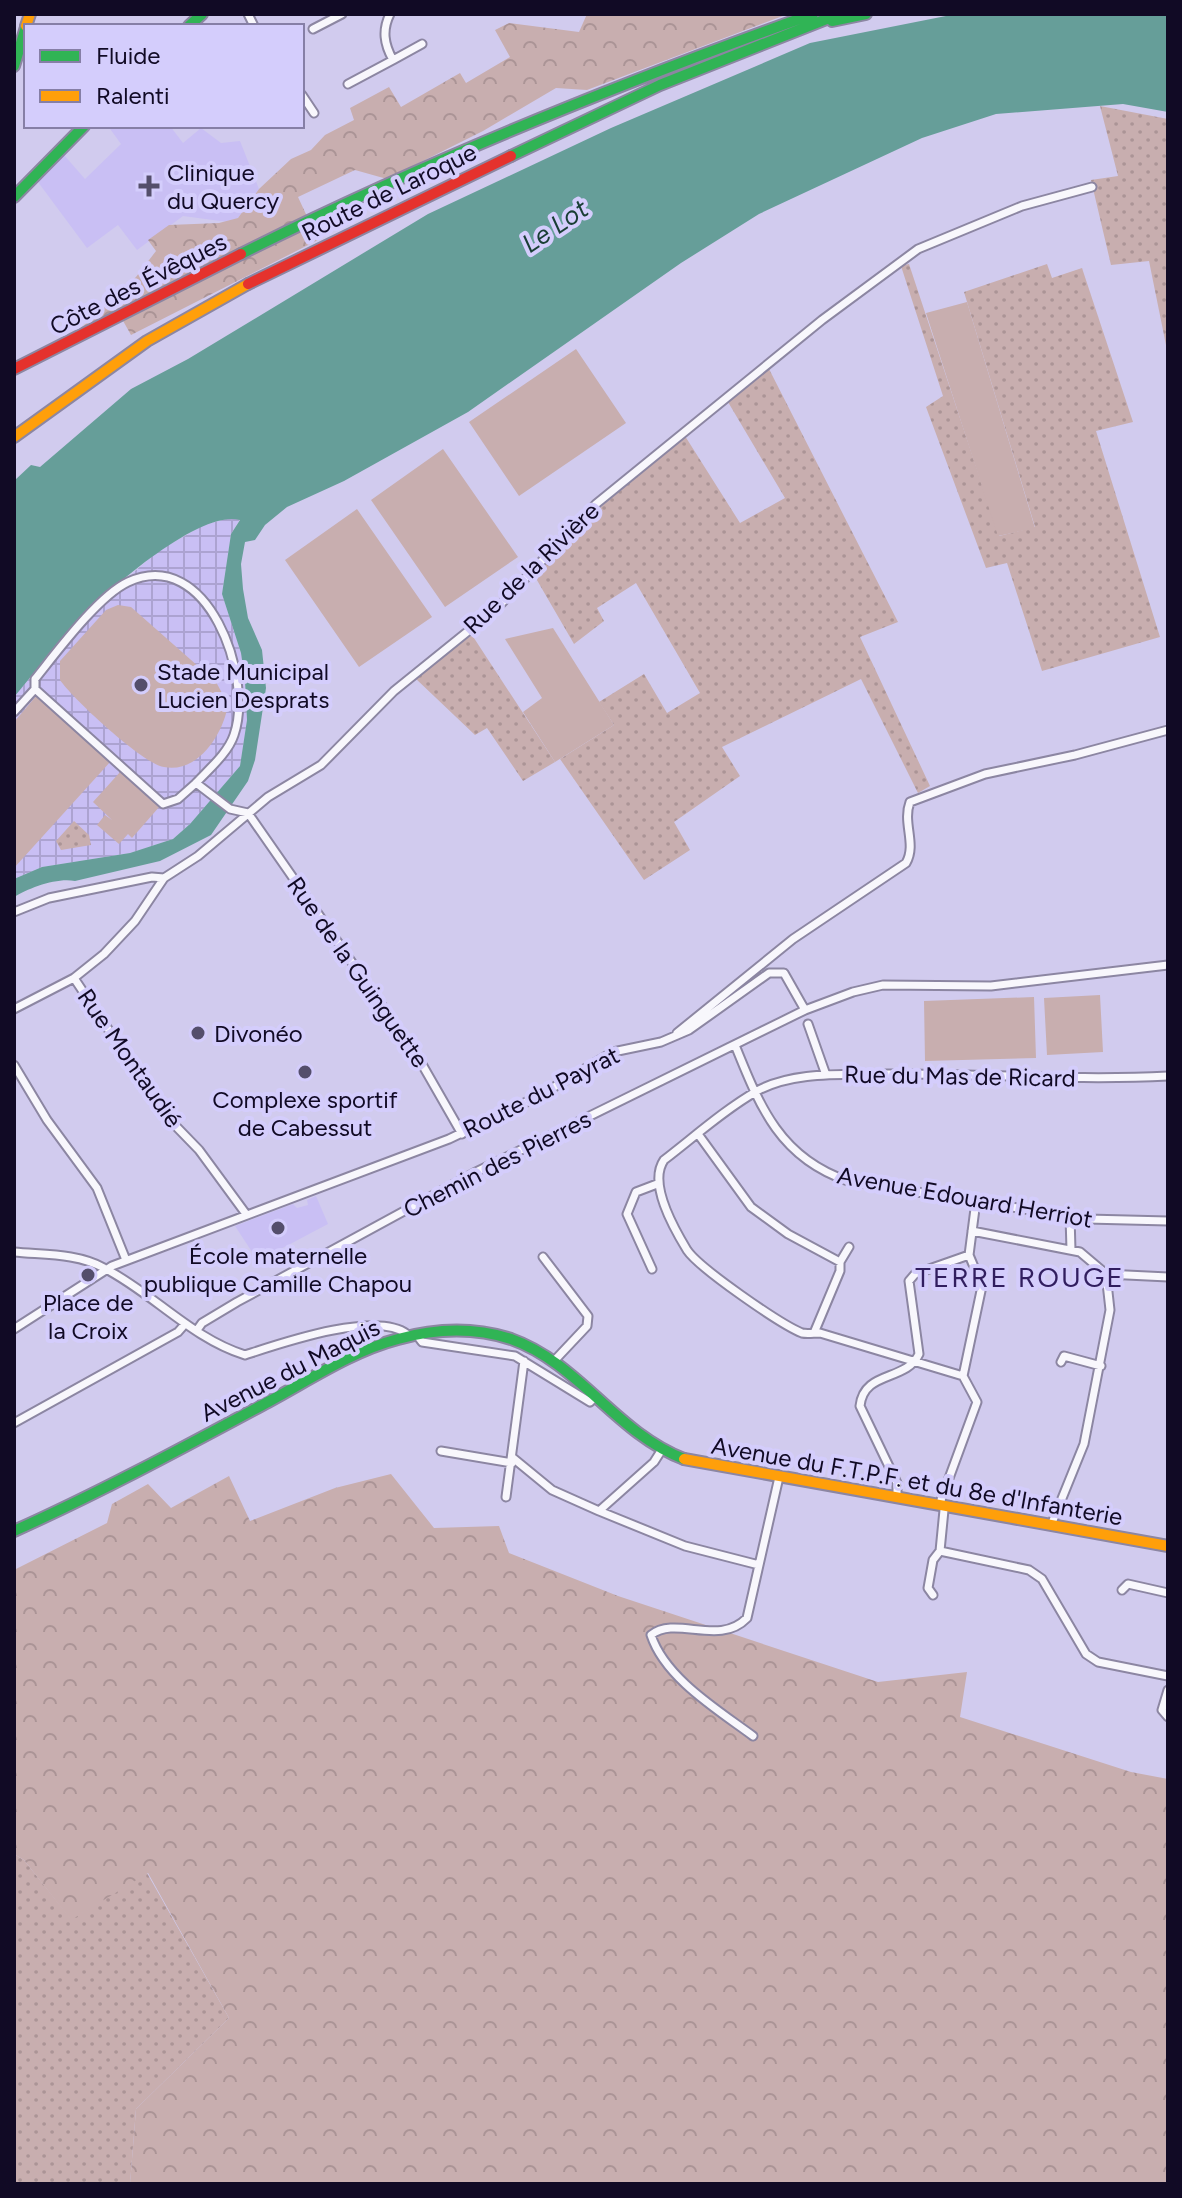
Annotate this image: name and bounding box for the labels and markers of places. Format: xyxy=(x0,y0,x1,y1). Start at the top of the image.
place label: Clinique du Quercy xyxy=(167,158,279,215)
marker: Clinique du Quercy xyxy=(138,175,160,197)
place label: Stade Municipal Lucien Desprats xyxy=(157,657,329,714)
marker: Stade Municipal Lucien Desprats xyxy=(132,676,150,694)
place label: Divonéo xyxy=(214,1019,303,1048)
marker: Divonéo xyxy=(189,1024,207,1042)
marker: Complexe sportif de Cabessut xyxy=(296,1063,314,1081)
place label: Complexe sportif de Cabessut xyxy=(212,1085,398,1142)
marker: École maternelle publique Camille Chapou xyxy=(269,1219,287,1237)
place label: École maternelle publique Camille Chapou xyxy=(144,1241,412,1298)
marker: Place de la Croix xyxy=(79,1266,97,1284)
place label: Place de la Croix xyxy=(43,1288,133,1345)

